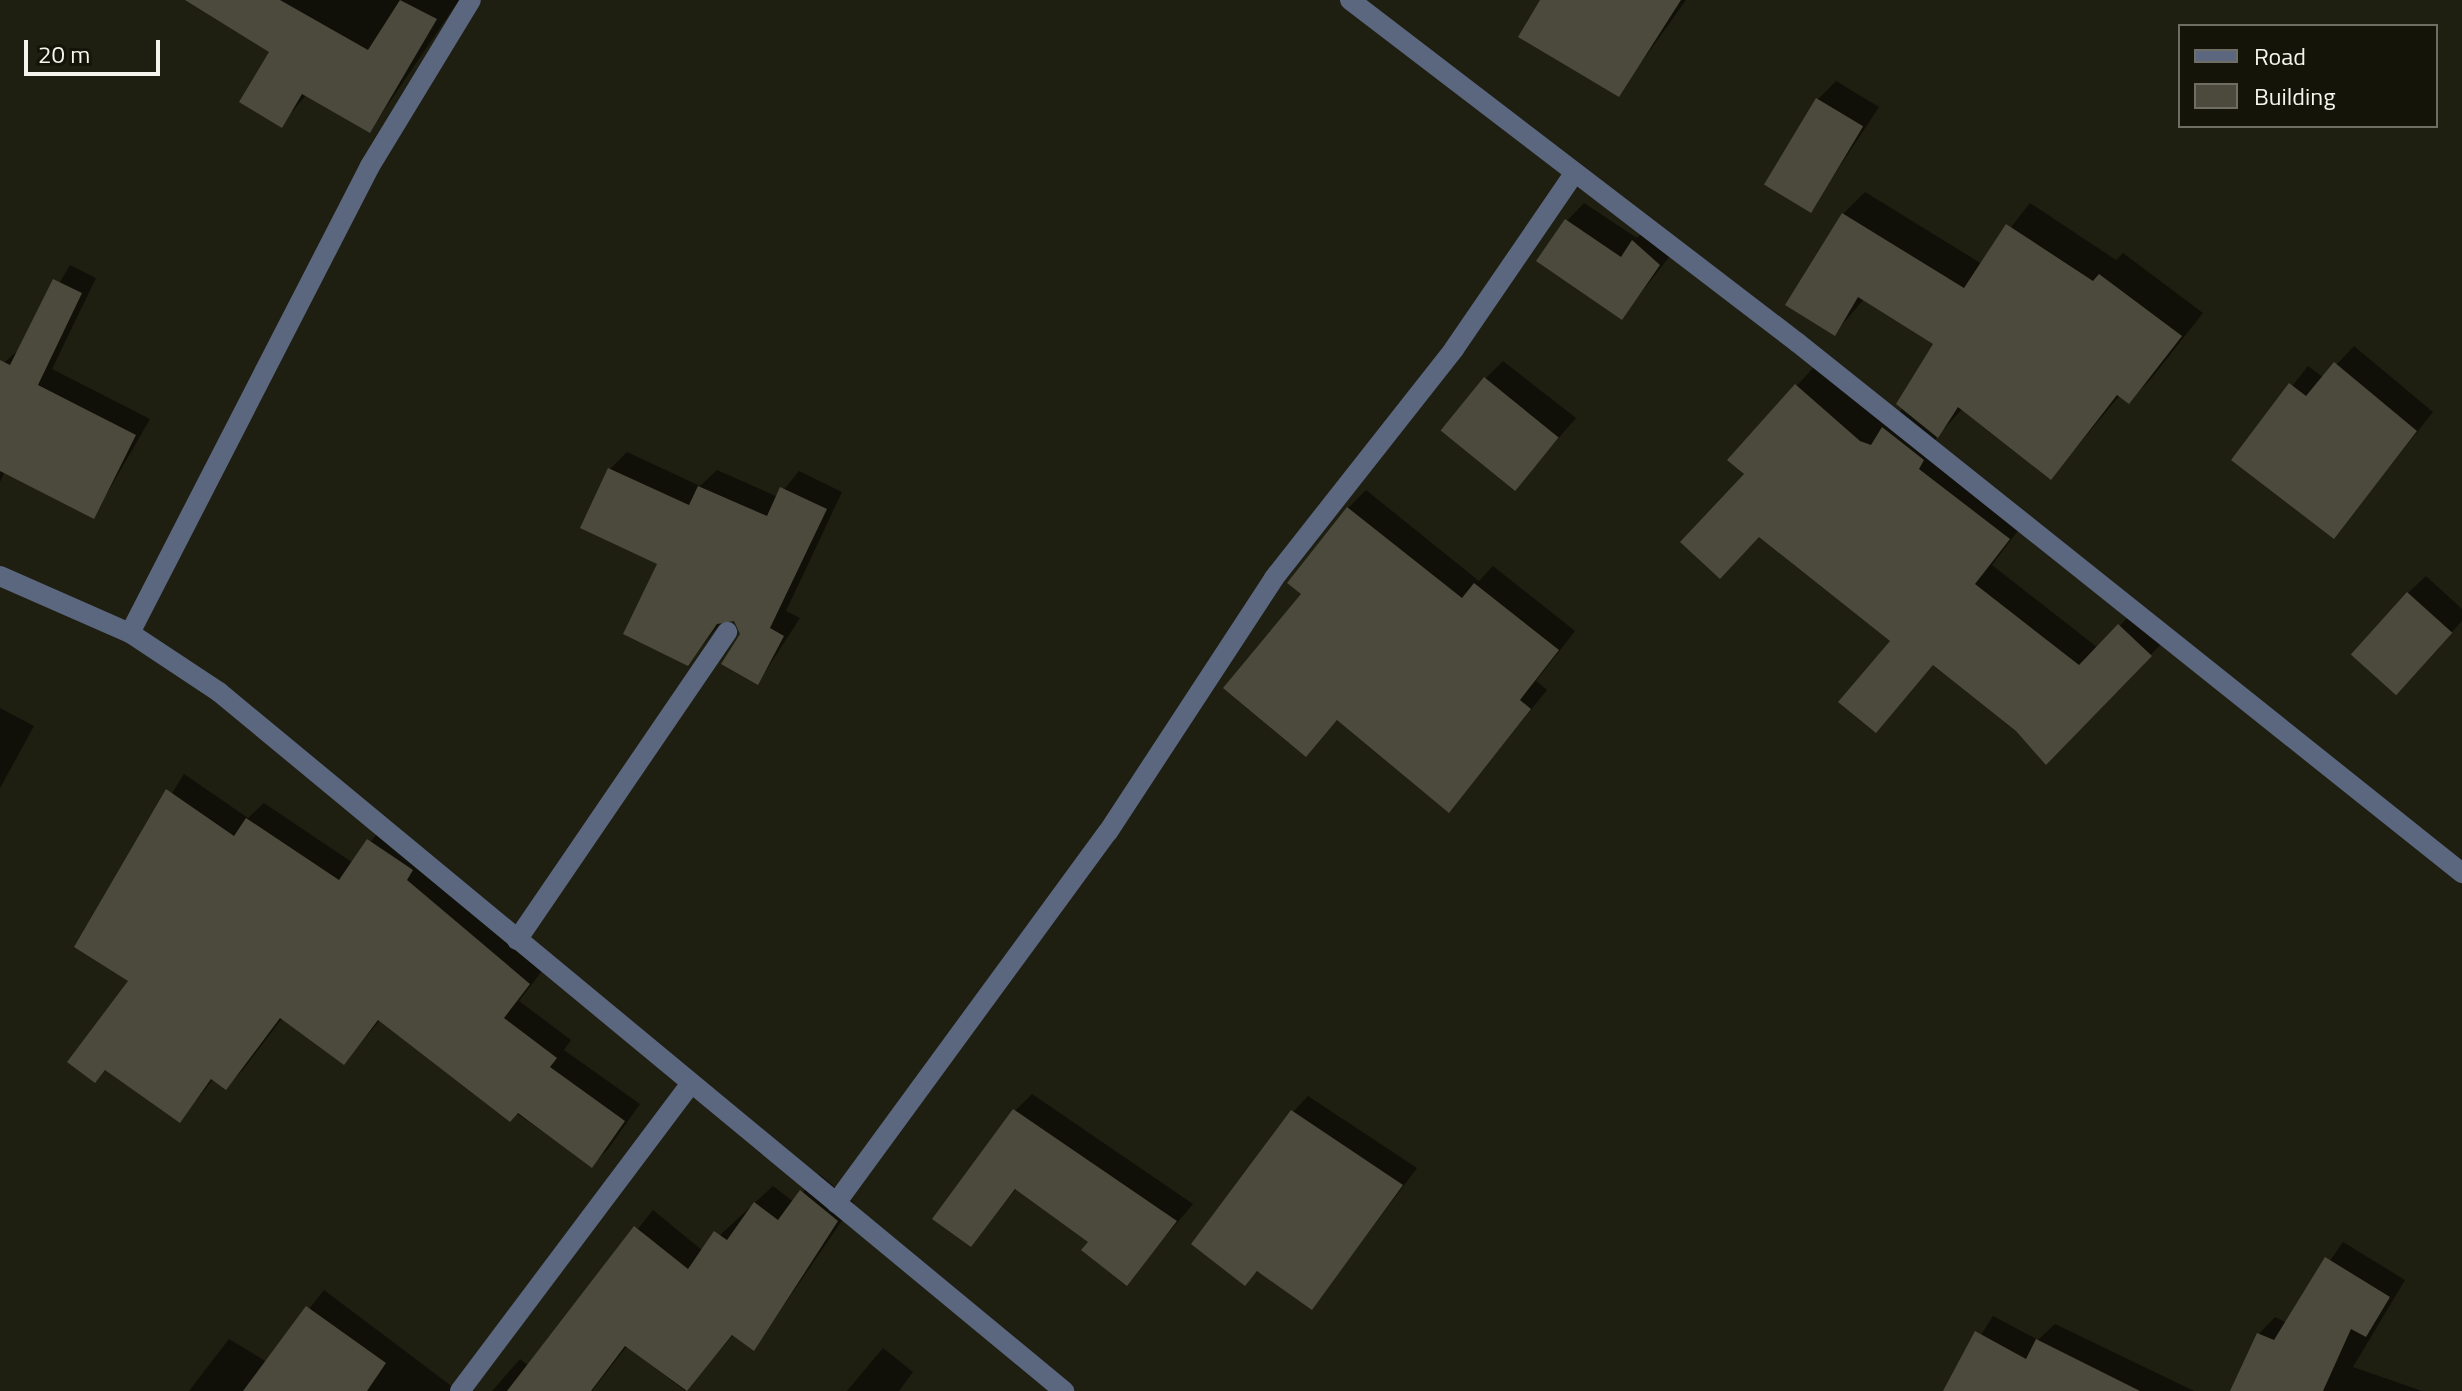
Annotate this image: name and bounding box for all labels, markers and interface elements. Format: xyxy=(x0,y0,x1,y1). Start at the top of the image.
scale bar xyxy=(28,24,164,74)
legend xyxy=(2178,24,2438,128)
text: 20 m xyxy=(38,36,90,72)
text: Road xyxy=(2254,38,2306,74)
text: Building xyxy=(2254,78,2336,114)

